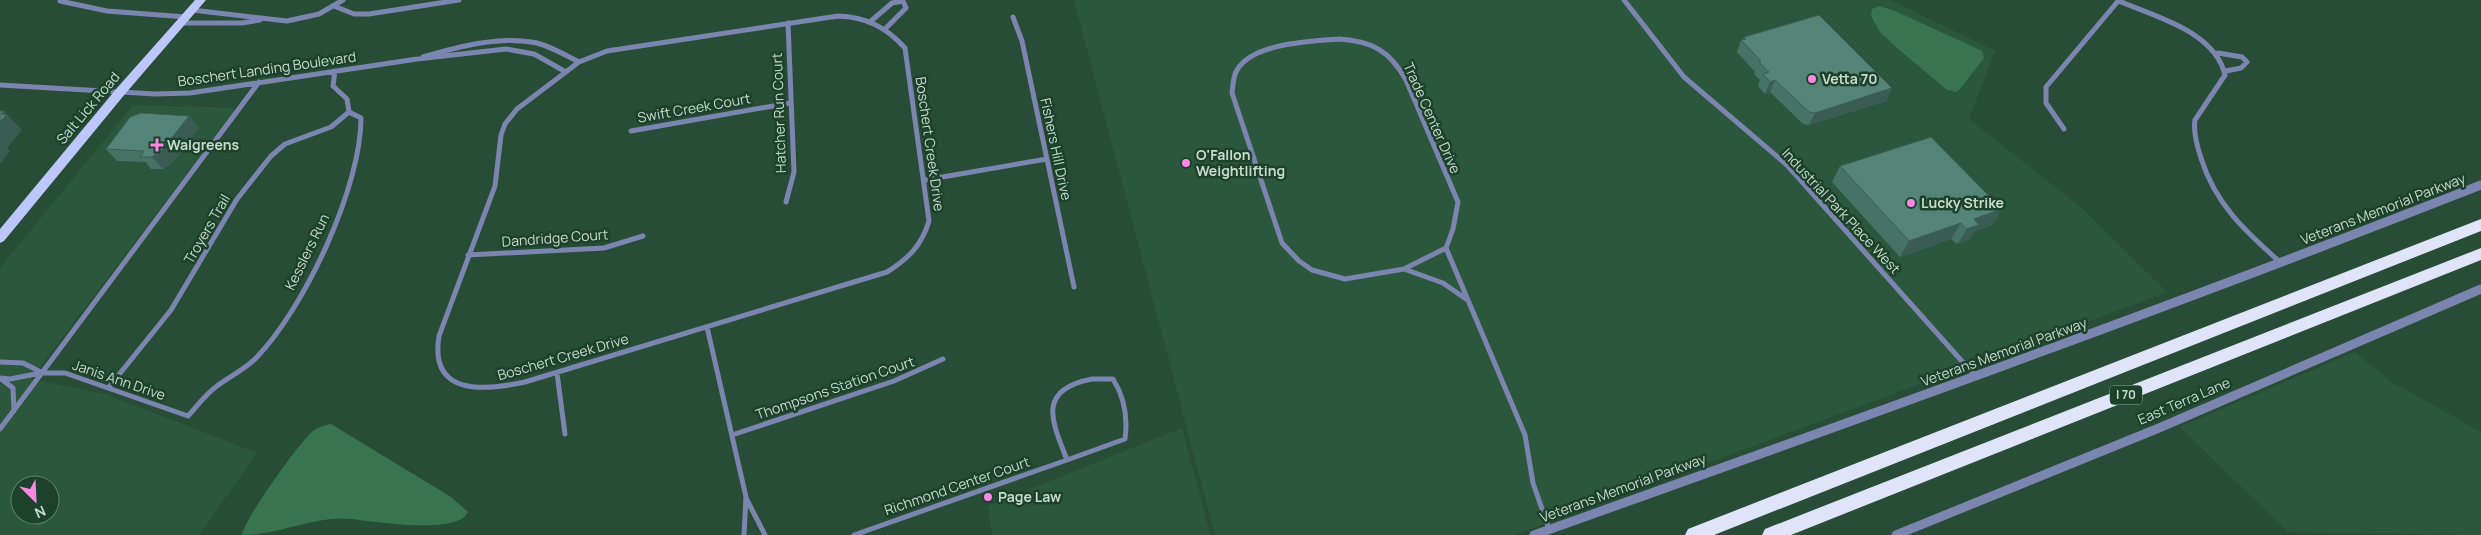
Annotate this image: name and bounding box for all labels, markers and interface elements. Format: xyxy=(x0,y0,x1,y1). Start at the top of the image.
street label: Boschert Landing Boulevard xyxy=(176,47,357,90)
street label: Hatcher Run Court xyxy=(767,52,790,173)
street label: Trade Center Drive xyxy=(1399,59,1466,176)
street label: Salt Lick Road xyxy=(52,67,124,148)
place label: Vetta 70 xyxy=(1822,69,1877,88)
marker: Vetta 70 xyxy=(1806,73,1818,85)
street label: Boschert Creek Drive xyxy=(912,75,949,212)
street label: Swift Creek Court xyxy=(636,88,752,127)
street label: Fishers Hill Drive xyxy=(1036,96,1077,202)
place label: Walgreens xyxy=(167,135,239,154)
marker: Walgreens xyxy=(151,139,163,151)
street label: Industrial Park Place West xyxy=(1778,144,1905,278)
place label: O'Fallon Weightlifting xyxy=(1196,145,1285,180)
marker: O'Fallon Weightlifting xyxy=(1180,157,1192,169)
street label: Veterans Memorial Parkway xyxy=(2298,168,2469,249)
street label: Troyers Trail xyxy=(179,190,234,267)
place label: Lucky Strike xyxy=(1921,193,2004,212)
marker: Lucky Strike xyxy=(1905,197,1917,209)
street label: Kesslers Run xyxy=(280,211,333,293)
street label: Dandridge Court xyxy=(501,224,609,251)
street label: Veterans Memorial Parkway xyxy=(1918,312,2090,390)
street label: Boschert Creek Drive xyxy=(495,329,631,384)
street label: Thompsons Station Court xyxy=(753,351,917,424)
street label: Janis Ann Drive xyxy=(70,355,168,404)
street label: East Terra Lane xyxy=(2135,373,2233,429)
road number: I 70 xyxy=(2110,386,2142,404)
street label: Veterans Memorial Parkway xyxy=(1537,448,1709,526)
street label: Richmond Center Court xyxy=(882,452,1032,519)
north arrow xyxy=(10,475,60,525)
place label: Page Law xyxy=(998,487,1061,506)
marker: Page Law xyxy=(982,491,994,503)
text: N xyxy=(32,502,49,523)

